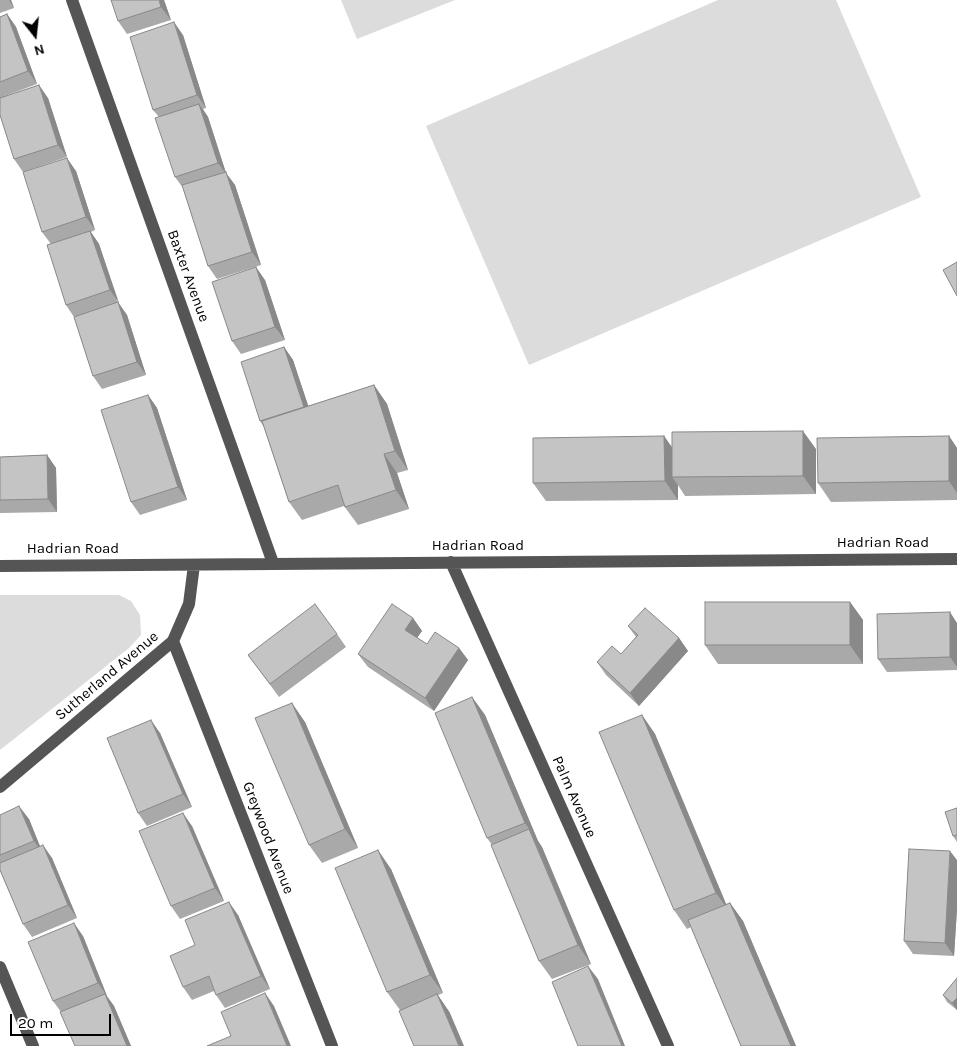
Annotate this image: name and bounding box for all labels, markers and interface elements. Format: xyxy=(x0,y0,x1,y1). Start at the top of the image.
north arrow xyxy=(10,10,60,60)
text: N xyxy=(32,40,46,59)
street label: Baxter Avenue xyxy=(163,227,213,325)
street label: Hadrian Road xyxy=(837,534,929,552)
street label: Hadrian Road xyxy=(432,537,524,555)
street label: Hadrian Road xyxy=(27,540,119,558)
street label: Sutherland Avenue xyxy=(52,628,162,724)
street label: Palm Avenue xyxy=(548,753,600,841)
street label: Greywood Avenue xyxy=(238,779,298,897)
scale bar xyxy=(12,1004,114,1036)
text: 20 m xyxy=(18,1014,53,1032)

